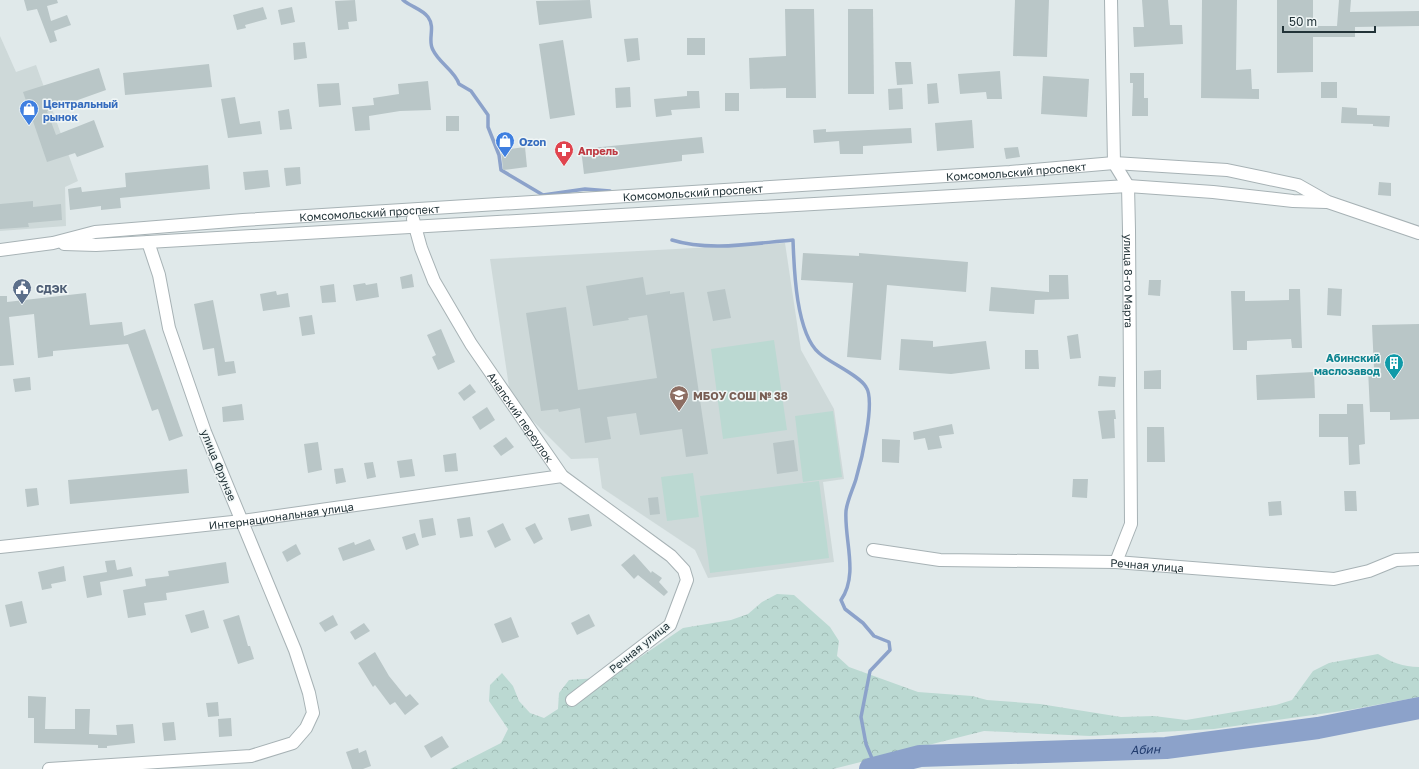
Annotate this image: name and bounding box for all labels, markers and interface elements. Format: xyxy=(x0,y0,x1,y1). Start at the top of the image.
scale bar xyxy=(1283,8,1375,34)
text: 50 m xyxy=(1289,14,1317,29)
place label: Центральный рынок xyxy=(43,97,118,123)
shop icon: Центральный рынок xyxy=(18,98,40,126)
shop icon: Ozon xyxy=(494,130,516,158)
place label: Ozon xyxy=(519,135,547,148)
pharmacy icon: Апрель xyxy=(553,139,575,167)
place label: Апрель xyxy=(578,144,618,157)
street label: Комсомольский проспект xyxy=(946,159,1087,182)
street label: Комсомольский проспект xyxy=(622,181,764,203)
street label: Комсомольский проспект xyxy=(299,201,441,223)
street label: улица 8-го Марта xyxy=(1123,234,1136,328)
public building icon: СДЭК xyxy=(11,277,33,305)
place label: СДЭК xyxy=(36,282,68,295)
place label: Абинский маслозавод xyxy=(1314,351,1380,377)
building icon: Абинский маслозавод xyxy=(1383,352,1405,380)
street label: Анапский переулок xyxy=(486,369,557,465)
school or university icon: МБОУ СОШ № 38 xyxy=(668,384,690,412)
place label: МБОУ СОШ № 38 xyxy=(693,389,788,402)
street label: улица Фрунзе xyxy=(199,427,239,503)
street label: Интернациональная улица xyxy=(208,499,354,531)
street label: Речная улица xyxy=(1110,555,1184,574)
street label: Речная улица xyxy=(606,619,672,675)
water label: Абин xyxy=(1130,741,1161,757)

